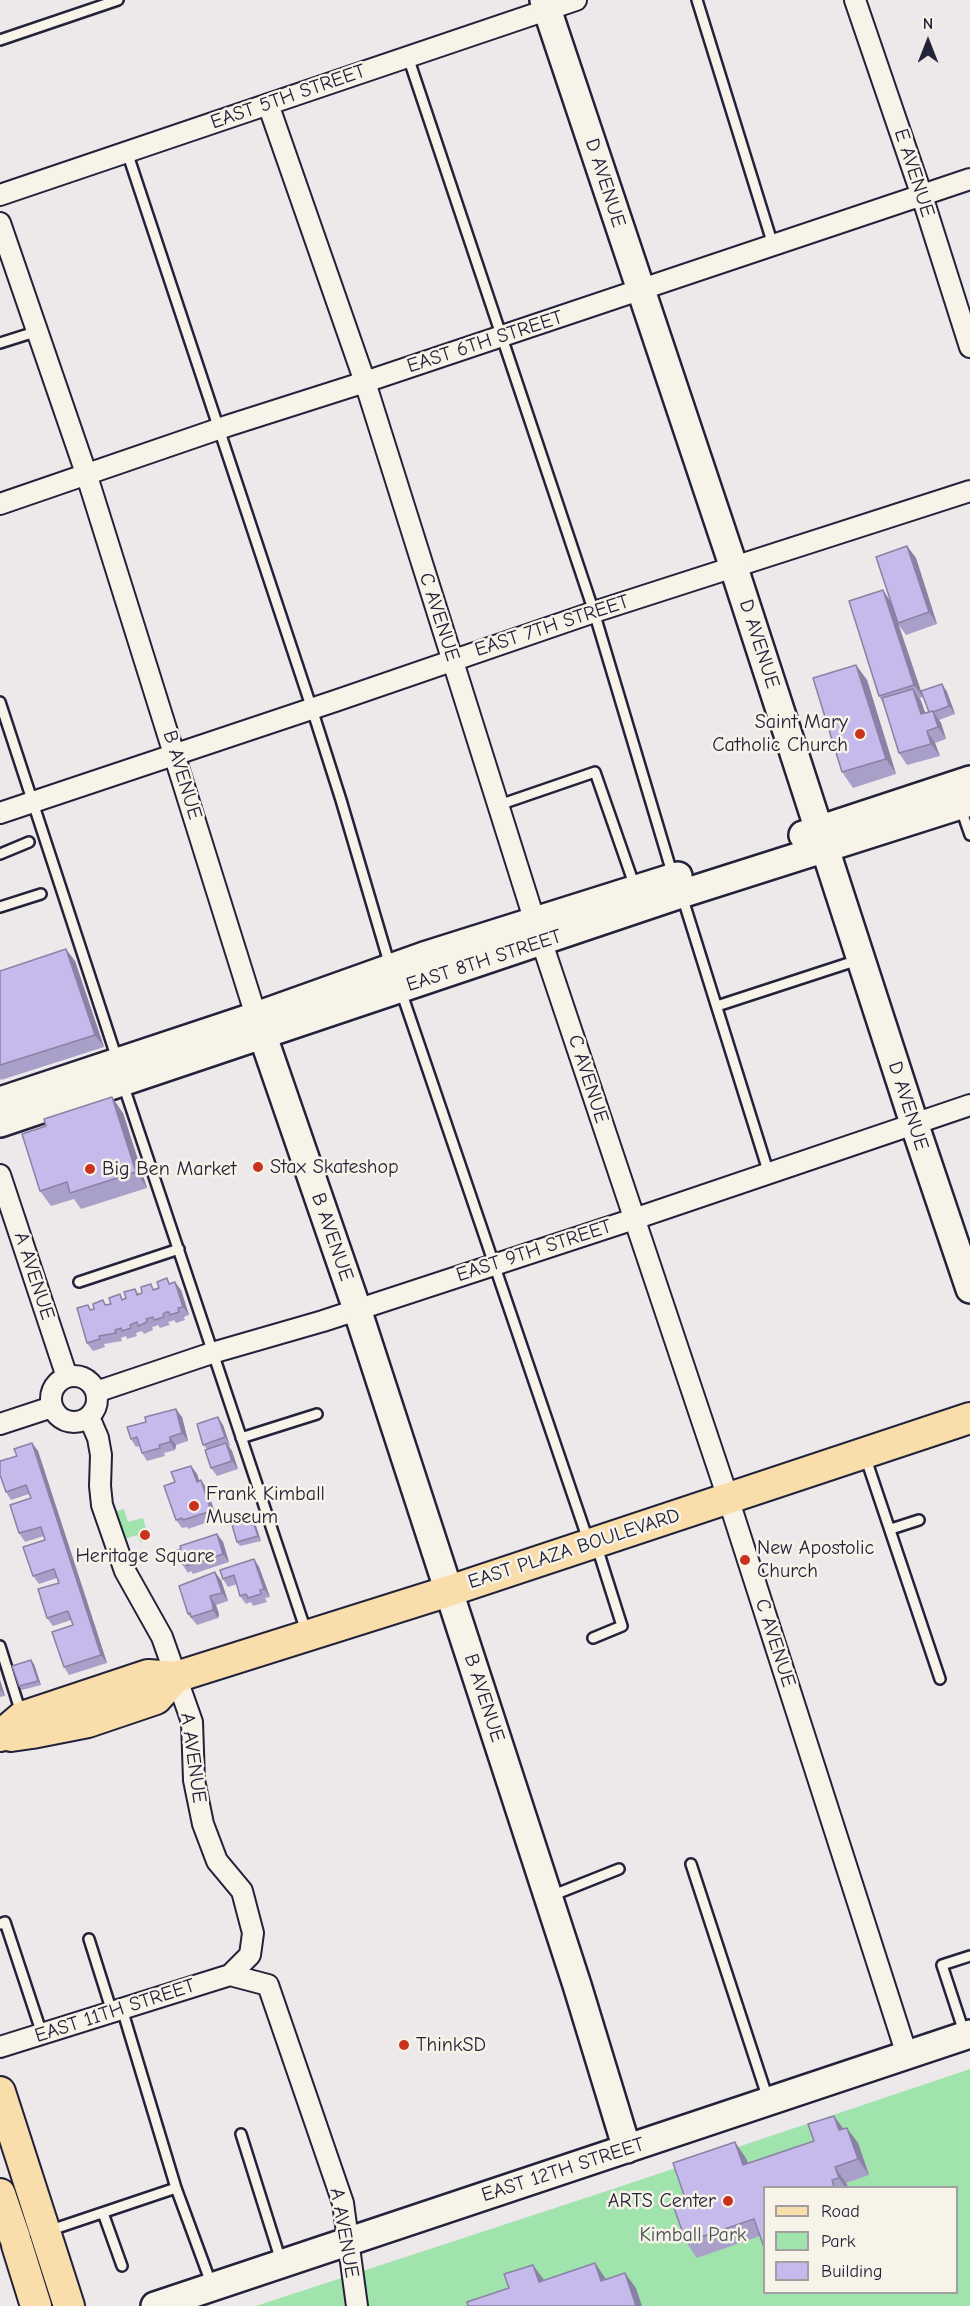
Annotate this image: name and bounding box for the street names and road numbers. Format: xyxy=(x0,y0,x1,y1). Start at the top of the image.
street label: EAST 5TH STREET xyxy=(207,59,369,135)
street label: E AVENUE xyxy=(888,126,940,220)
street label: D AVENUE xyxy=(579,136,631,230)
street label: EAST 6TH STREET xyxy=(404,306,566,378)
street label: C AVENUE xyxy=(413,570,465,664)
street label: EAST 7TH STREET xyxy=(472,590,632,662)
street label: D AVENUE xyxy=(733,597,785,691)
street label: B AVENUE xyxy=(157,728,207,822)
street label: EAST 8TH STREET xyxy=(403,925,565,997)
street label: C AVENUE xyxy=(562,1032,614,1126)
street label: D AVENUE xyxy=(882,1059,934,1153)
street label: B AVENUE xyxy=(306,1190,358,1284)
street label: EAST 9TH STREET xyxy=(453,1215,615,1287)
street label: A AVENUE xyxy=(9,1229,59,1323)
street label: EAST PLAZA BOULEVARD xyxy=(465,1503,683,1595)
street label: C AVENUE xyxy=(749,1596,801,1690)
street label: B AVENUE xyxy=(458,1651,510,1745)
street label: A AVENUE xyxy=(175,1711,211,1805)
street label: EAST 11TH STREET xyxy=(32,1974,198,2048)
street label: EAST 12TH STREET xyxy=(479,2132,647,2208)
street label: A AVENUE xyxy=(324,2186,364,2280)

